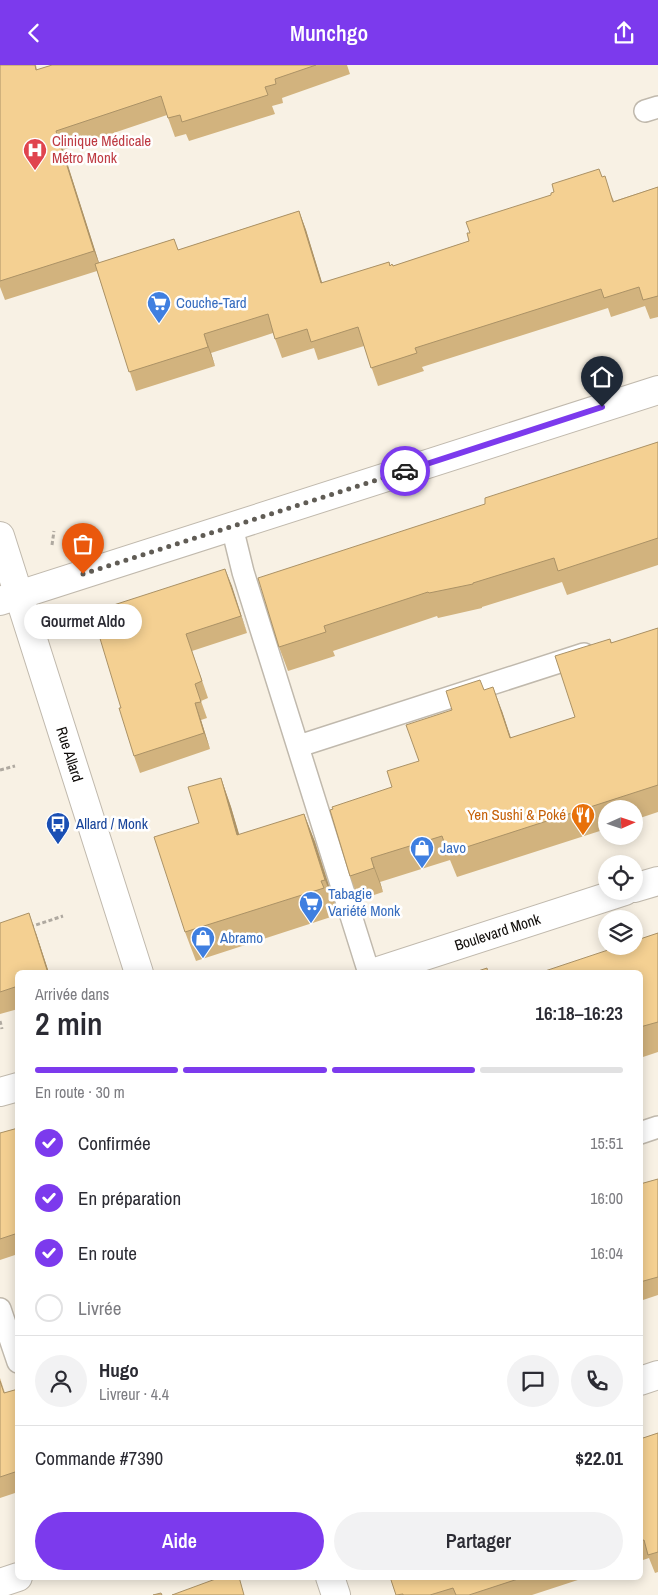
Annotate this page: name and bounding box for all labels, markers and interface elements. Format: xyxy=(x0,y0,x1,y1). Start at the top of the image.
text: Munchgo xyxy=(290,18,368,48)
icon: back xyxy=(20,19,48,47)
icon: share xyxy=(610,19,638,47)
place label: Clinique Médicale Métro Monk xyxy=(52,130,151,168)
hospital icon: Clinique Médicale Métro Monk xyxy=(22,137,48,171)
supermarket icon: Couche-Tard xyxy=(146,290,172,324)
place label: Couche-Tard xyxy=(176,292,247,313)
pin xyxy=(581,356,623,407)
icon: home xyxy=(588,363,616,391)
courier xyxy=(380,446,430,496)
icon: car xyxy=(391,457,419,485)
pin xyxy=(62,523,104,574)
icon: bag xyxy=(69,530,97,558)
callout: Gourmet Aldo xyxy=(24,604,142,639)
text: Gourmet Aldo xyxy=(41,610,125,632)
street label: Rue Allard xyxy=(51,724,89,784)
north arrow xyxy=(598,800,642,845)
map controls xyxy=(598,800,643,955)
restaurant icon: Yen Sushi & Poké xyxy=(570,802,596,836)
place label: Yen Sushi & Poké xyxy=(467,804,566,825)
bus stop icon: Allard / Monk xyxy=(45,811,71,845)
place label: Allard / Monk xyxy=(75,813,149,834)
shop icon: Javo xyxy=(409,835,435,869)
place label: Javo xyxy=(440,837,466,858)
button: locate xyxy=(598,855,643,900)
place label: Tabagie Variété Monk xyxy=(328,883,401,921)
supermarket icon: Tabagie Variété Monk xyxy=(298,890,324,924)
street label: Boulevard Monk xyxy=(452,908,544,956)
button: layers xyxy=(598,910,643,955)
shop icon: Abramo xyxy=(190,925,216,959)
place label: Abramo xyxy=(219,927,263,948)
text: Arrivée dans xyxy=(35,983,109,1005)
text: 16:18–16:23 xyxy=(535,1000,623,1026)
text: 2 min xyxy=(35,1002,103,1045)
text: En route · 30 m xyxy=(35,1081,125,1103)
icon: check xyxy=(35,1129,63,1157)
text: Confirmée xyxy=(78,1130,151,1156)
text: 15:51 xyxy=(590,1132,623,1154)
icon: check xyxy=(35,1184,63,1212)
text: En préparation xyxy=(78,1185,181,1211)
text: 16:00 xyxy=(590,1187,623,1209)
icon: check xyxy=(35,1239,63,1267)
text: En route xyxy=(78,1240,137,1266)
text: 16:04 xyxy=(590,1242,623,1264)
text: Livrée xyxy=(78,1295,121,1321)
button: person xyxy=(35,1355,87,1407)
button: chat xyxy=(507,1355,559,1407)
button: phone xyxy=(571,1355,623,1407)
text: Hugo xyxy=(99,1357,139,1383)
text: Livreur · 4.4 xyxy=(99,1383,169,1405)
text: Commande #7390 xyxy=(35,1445,163,1471)
text: $22.01 xyxy=(575,1445,623,1471)
button: Aide xyxy=(35,1512,324,1570)
button: Partager xyxy=(334,1512,623,1570)

